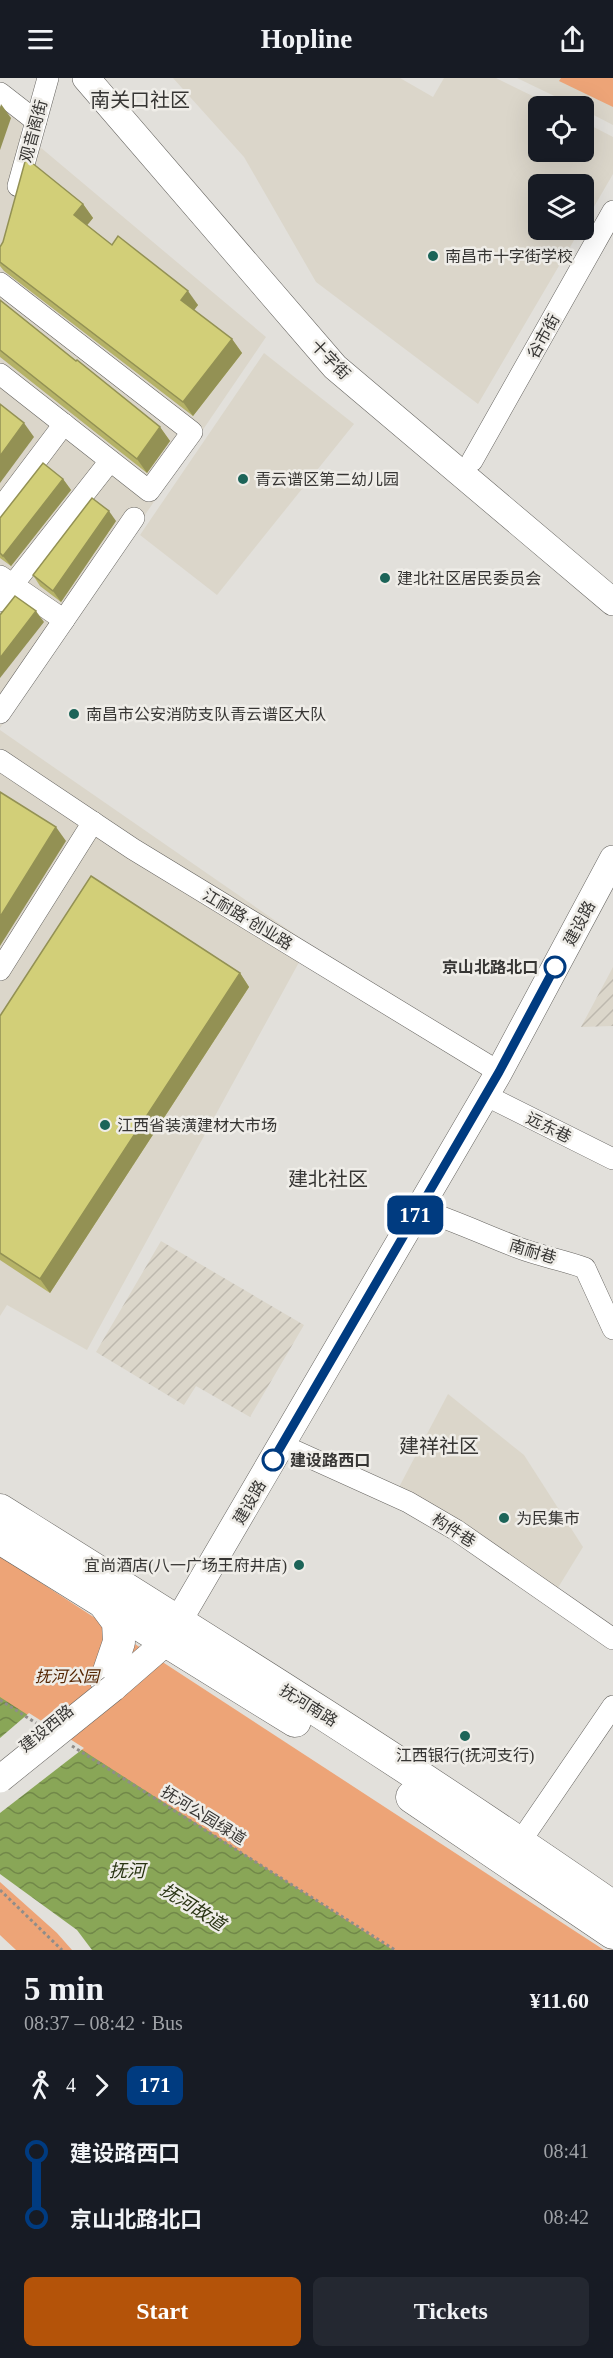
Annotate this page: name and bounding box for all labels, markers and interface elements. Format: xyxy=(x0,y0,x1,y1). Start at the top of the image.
icon: menu xyxy=(24,23,57,56)
icon: share xyxy=(556,23,589,56)
text: Hopline xyxy=(261,24,352,54)
district label: 南关口社区 xyxy=(90,89,190,111)
map controls xyxy=(528,96,594,240)
button: locate xyxy=(528,96,594,162)
street label: 观音阁街 xyxy=(17,98,50,164)
button: layers xyxy=(528,174,594,240)
place label: 南昌市十字街学校 xyxy=(445,248,573,265)
marker: 南昌市十字街学校 xyxy=(426,249,440,263)
street label: 谷市街 xyxy=(524,311,563,361)
street label: 十字街 xyxy=(308,336,353,383)
place label: 青云谱区第二幼儿园 xyxy=(255,471,399,488)
marker: 青云谱区第二幼儿园 xyxy=(236,472,250,486)
place label: 建北社区居民委员会 xyxy=(397,570,541,587)
marker: 建北社区居民委员会 xyxy=(378,571,392,585)
place label: 南昌市公安消防支队青云谱区大队 xyxy=(86,706,326,723)
marker: 南昌市公安消防支队青云谱区大队 xyxy=(67,707,81,721)
street label: 江耐路·创业路 xyxy=(200,886,296,953)
street label: 建设路 xyxy=(561,898,598,948)
marker: 京山北路北口 xyxy=(544,956,566,978)
place label: 京山北路北口 xyxy=(442,959,538,976)
street label: 远东巷 xyxy=(523,1109,574,1146)
place label: 江西省装潢建材大市场 xyxy=(117,1117,277,1134)
marker: 江西省装潢建材大市场 xyxy=(98,1118,112,1132)
district label: 建北社区 xyxy=(288,1168,368,1190)
line badge: 171 xyxy=(380,1196,450,1234)
text: 171 xyxy=(399,1203,431,1227)
street label: 南耐巷 xyxy=(507,1236,558,1267)
district label: 建祥社区 xyxy=(399,1435,479,1457)
marker: 建设路西口 xyxy=(262,1449,284,1471)
place label: 建设路西口 xyxy=(290,1452,370,1469)
street label: 建设路 xyxy=(230,1477,269,1527)
street label: 构件巷 xyxy=(429,1510,479,1550)
place label: 为民集市 xyxy=(516,1510,580,1527)
marker: 为民集市 xyxy=(497,1511,511,1525)
place label: 宜尚酒店(八一广场王府井店) xyxy=(84,1557,287,1575)
marker: 宜尚酒店(八一广场王府井店) xyxy=(292,1558,306,1572)
park label: 抚河公园 xyxy=(35,1668,101,1685)
street label: 抚河南路 xyxy=(277,1681,340,1730)
street label: 建设西路 xyxy=(16,1702,77,1755)
marker: 江西银行(抚河支行) xyxy=(458,1729,472,1743)
place label: 江西银行(抚河支行) xyxy=(396,1747,534,1765)
street label: 抚河公园绿道 xyxy=(159,1783,249,1848)
water label: 抚河 xyxy=(109,1861,148,1881)
water label: 抚河故道 xyxy=(157,1879,231,1936)
text: 5 min xyxy=(24,1971,104,2007)
text: ¥11.60 xyxy=(530,1988,589,2013)
text: 08:37 – 08:42 · Bus xyxy=(24,2012,183,2034)
icon: walk xyxy=(24,2069,57,2102)
icon: forward xyxy=(85,2069,118,2102)
text: 171 xyxy=(139,2073,171,2097)
text: 4 xyxy=(66,2074,76,2096)
text: 08:41 xyxy=(543,2140,589,2162)
text: 建设路西口 xyxy=(70,2141,180,2166)
text: 08:42 xyxy=(543,2206,589,2228)
text: 京山北路北口 xyxy=(70,2207,202,2232)
button: Start xyxy=(24,2277,301,2346)
button: Tickets xyxy=(313,2277,589,2346)

